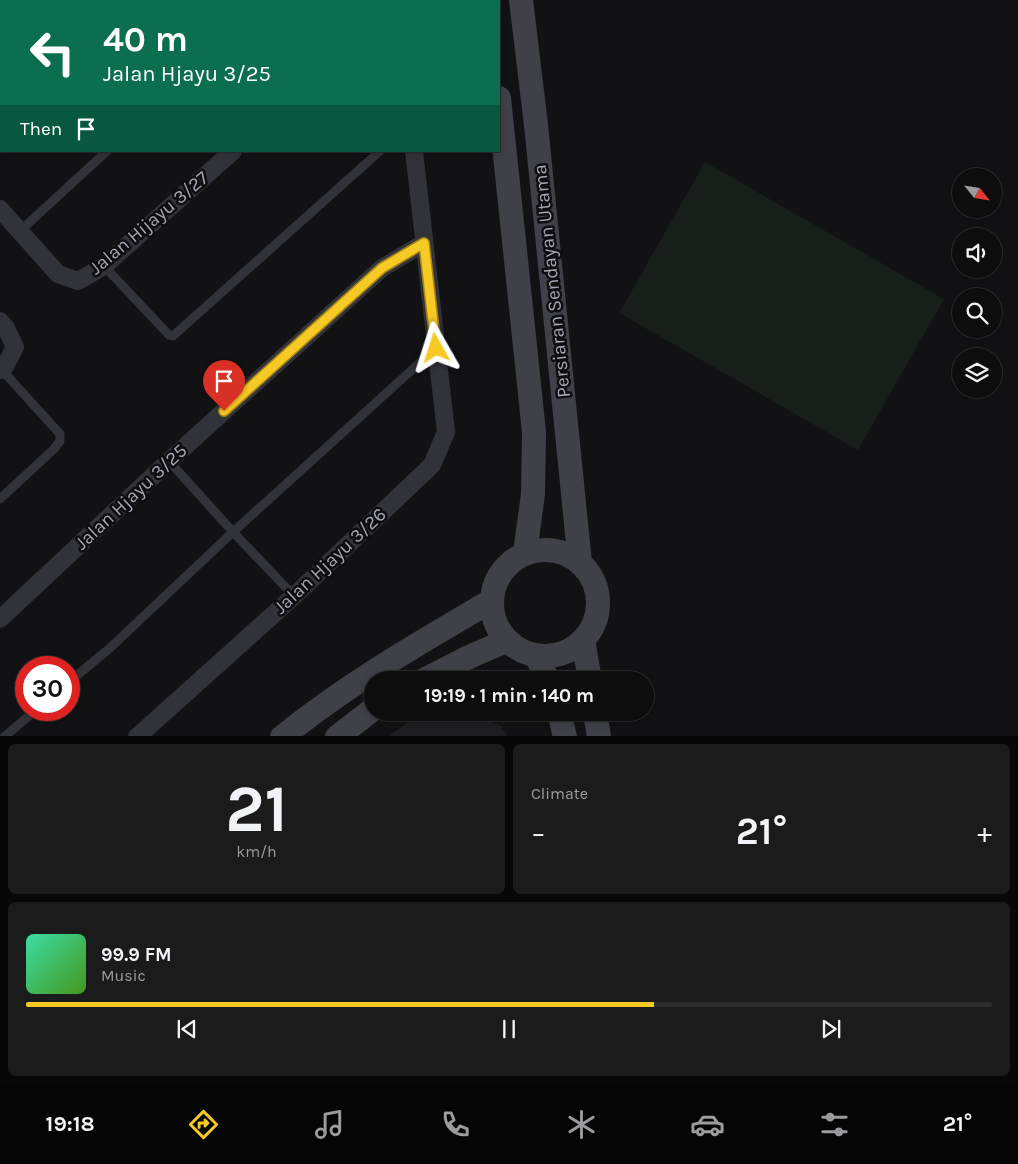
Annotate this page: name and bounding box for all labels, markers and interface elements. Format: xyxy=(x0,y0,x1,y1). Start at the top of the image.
text: 40 m xyxy=(103,19,188,60)
icon: left xyxy=(20,20,85,85)
text: Jalan Hjayu 3/25 xyxy=(103,61,271,87)
icon: arrive xyxy=(72,115,100,143)
text: Then xyxy=(20,118,62,140)
street label: Persiaran Sendayan Utama xyxy=(529,163,575,399)
street label: Jalan Hijayu 3/27 xyxy=(85,167,213,279)
north arrow xyxy=(952,168,1002,218)
map controls xyxy=(952,168,1002,398)
button: sound xyxy=(952,228,1002,278)
button: search xyxy=(952,288,1002,338)
position arrow xyxy=(409,321,461,373)
button: layers xyxy=(952,348,1002,398)
pin xyxy=(203,360,245,411)
icon: arrive xyxy=(210,367,238,395)
street label: Jalan Hjayu 3/25 xyxy=(70,439,192,555)
street label: Jalan Hjayu 3/26 xyxy=(269,503,391,619)
speed limit sign: 30 xyxy=(15,656,80,721)
text: 19:19 · 1 min · 140 m xyxy=(424,685,594,707)
text: 21 xyxy=(225,771,288,847)
text: Climate xyxy=(531,784,588,803)
text: 21° xyxy=(736,809,787,854)
text: − xyxy=(531,816,546,849)
text: + xyxy=(977,816,992,849)
text: km/h xyxy=(236,842,277,861)
text: 99.9 FM xyxy=(101,944,172,966)
text: Music xyxy=(101,966,146,985)
icon: previous xyxy=(173,1015,201,1043)
icon: pause xyxy=(495,1015,523,1043)
icon: next xyxy=(817,1015,845,1043)
icon: directions xyxy=(186,1107,221,1142)
icon: music xyxy=(312,1107,347,1142)
icon: phone xyxy=(438,1107,473,1142)
icon: climate xyxy=(564,1107,599,1142)
icon: car xyxy=(690,1107,725,1142)
icon: filters xyxy=(817,1107,852,1142)
text: 19:18 xyxy=(46,1111,95,1137)
text: 21° xyxy=(943,1111,972,1137)

